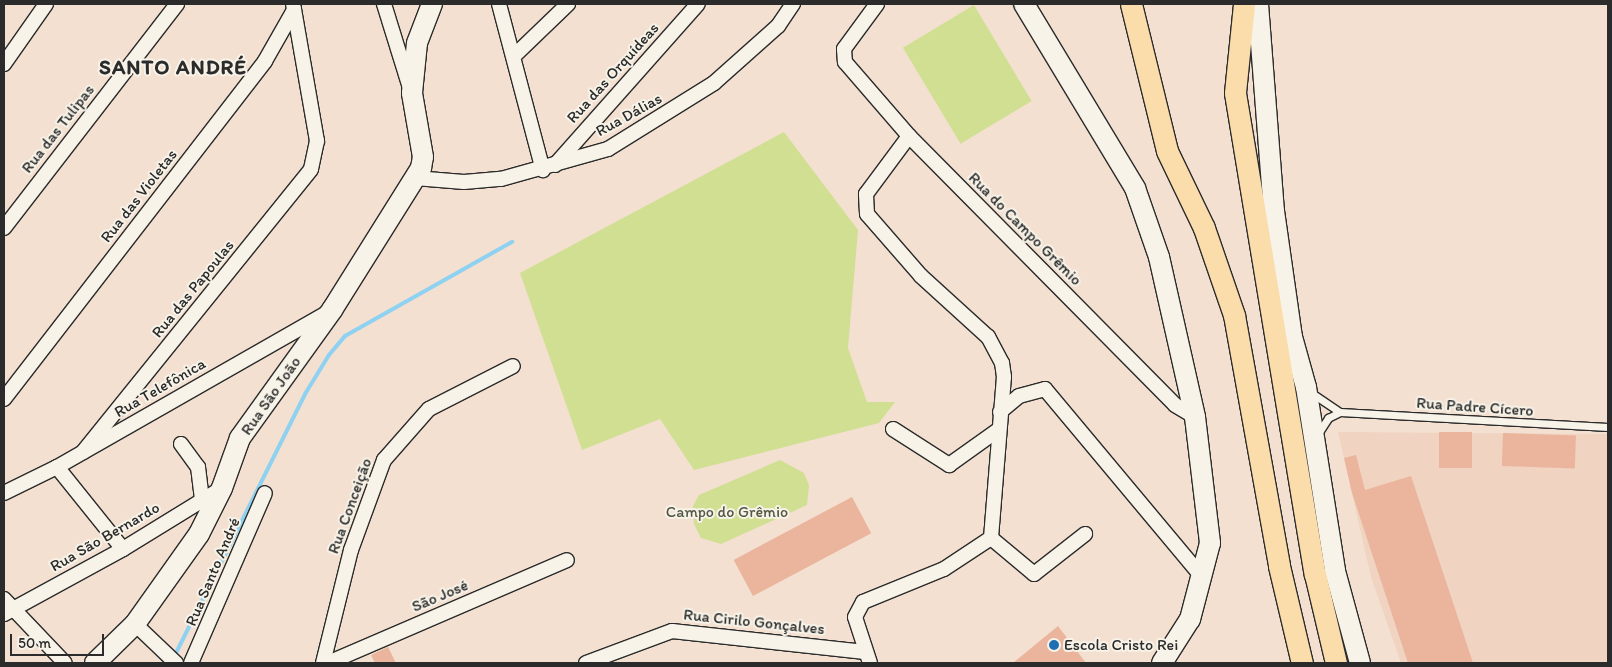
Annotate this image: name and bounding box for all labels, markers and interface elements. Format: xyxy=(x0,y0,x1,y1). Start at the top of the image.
street label: Rua das Orquídeas xyxy=(563,19,663,127)
district label: SANTO ANDRÉ xyxy=(98,54,248,80)
street label: Rua das Tulipas xyxy=(18,81,98,177)
street label: Rua Dálias xyxy=(593,89,665,141)
street label: Rua das Violetas xyxy=(97,145,181,247)
street label: Rua do Campo Grêmio xyxy=(964,168,1086,290)
street label: Rua das Papoulas xyxy=(148,236,238,342)
street label: Rua São João xyxy=(237,353,305,439)
street label: Rua Telefônica xyxy=(112,355,208,421)
street label: Rua Padre Cícero xyxy=(1416,393,1534,421)
street label: Rua Conceição xyxy=(324,456,376,556)
street label: Rua São Bernardo xyxy=(47,498,163,576)
park label: Campo do Grêmio xyxy=(666,502,788,522)
street label: Rua Santo André xyxy=(182,515,244,629)
street label: São José xyxy=(409,576,471,616)
street label: Rua Cirilo Gonçalves xyxy=(683,605,825,639)
scale bar xyxy=(12,624,106,656)
text: 50 m xyxy=(18,634,51,652)
place label: Escola Cristo Rei xyxy=(1064,635,1178,655)
marker: Escola Cristo Rei xyxy=(1048,639,1060,651)

